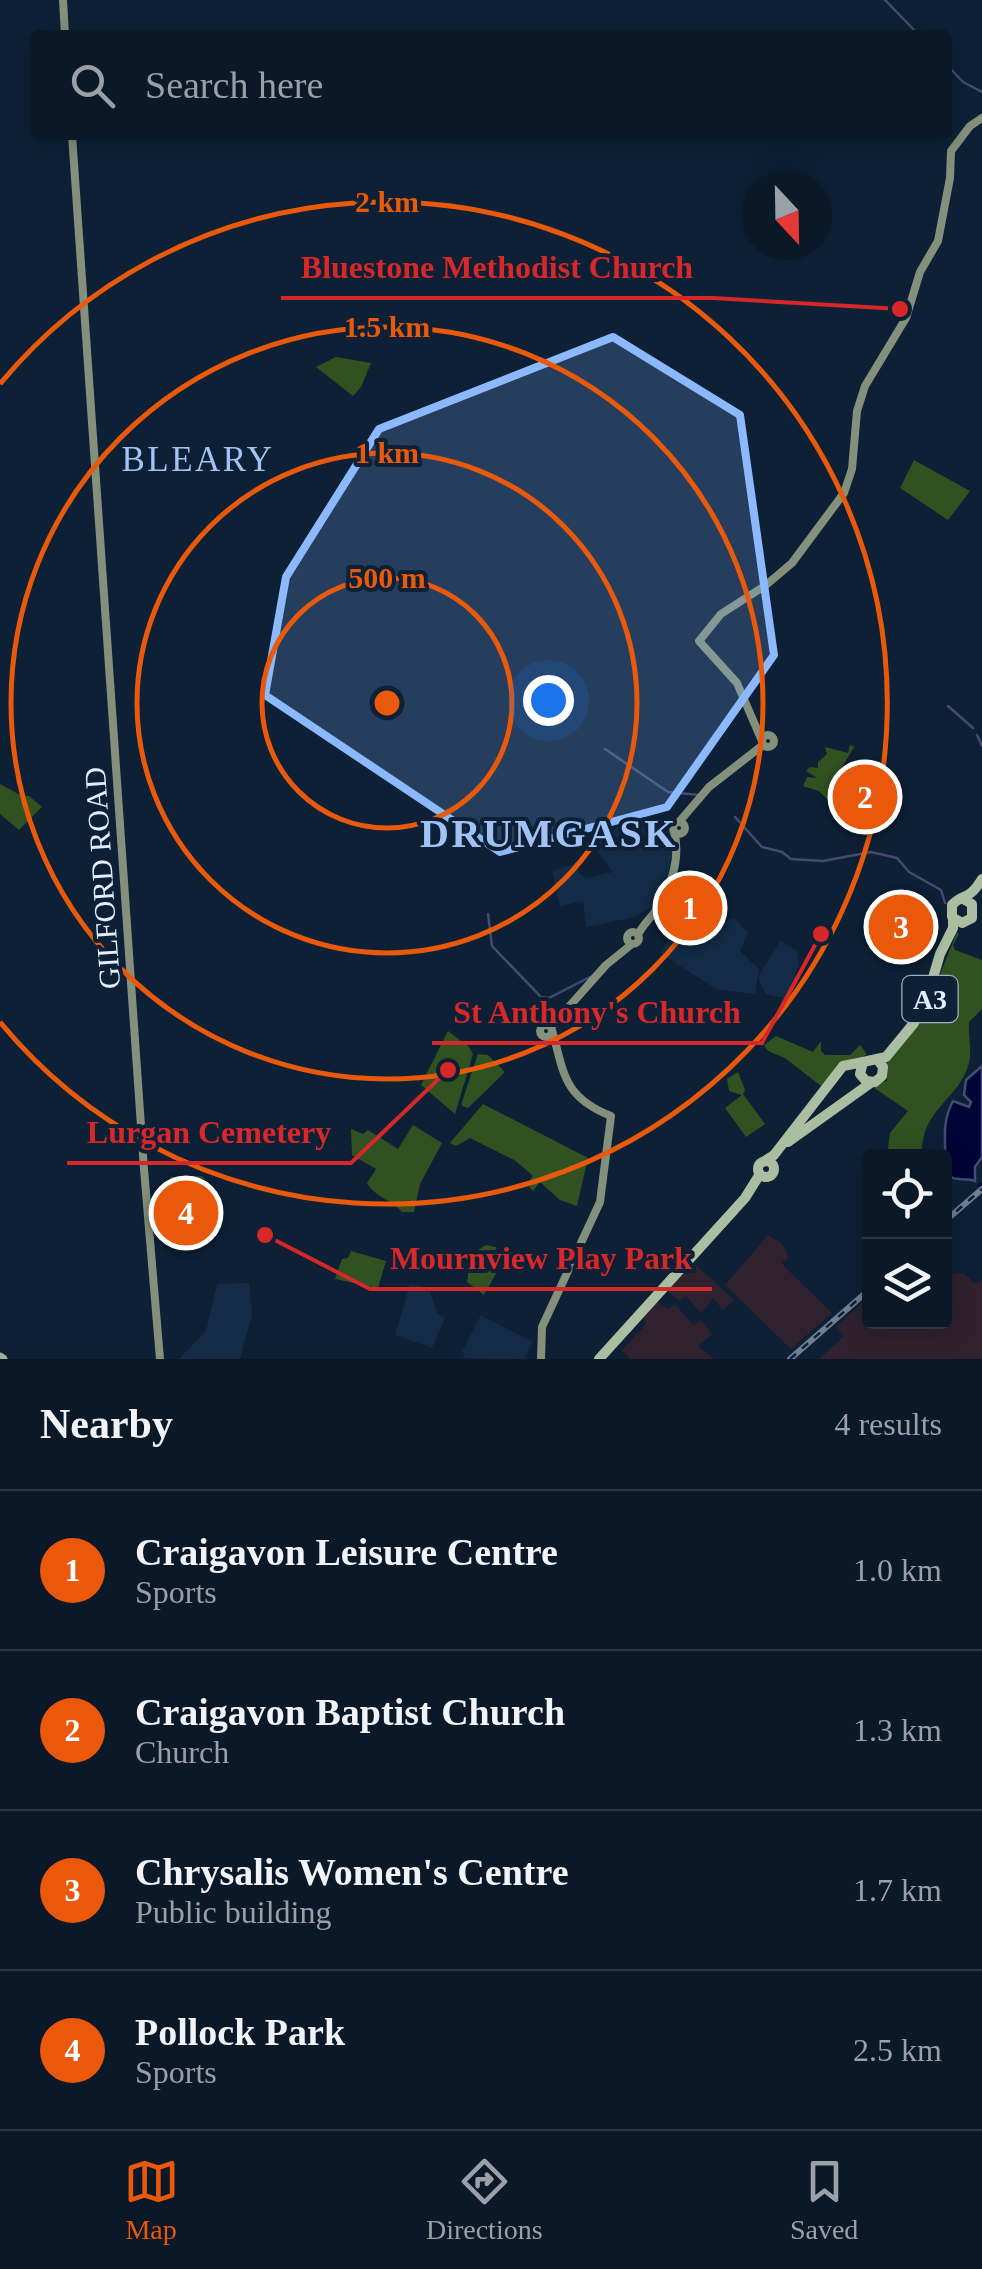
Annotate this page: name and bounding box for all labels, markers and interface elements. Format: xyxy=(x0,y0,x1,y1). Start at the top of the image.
search box xyxy=(30,30,952,140)
icon: search xyxy=(65,58,120,113)
text: Search here xyxy=(145,64,323,106)
north arrow xyxy=(742,170,832,260)
text: 2 km xyxy=(355,185,419,218)
callout: Bluestone Methodist Church xyxy=(281,236,713,298)
text: Bluestone Methodist Church xyxy=(301,249,693,285)
text: 1.5 km xyxy=(344,310,430,343)
text: 1 km xyxy=(355,436,419,469)
district label: BLEARY xyxy=(121,440,275,479)
text: 500 m xyxy=(348,561,426,594)
your location xyxy=(523,675,574,726)
centre of rings xyxy=(369,685,405,721)
pin: 2 xyxy=(832,760,898,834)
street label: GILFORD ROAD xyxy=(78,766,126,990)
district label: DRUMGASK xyxy=(420,811,678,856)
pin: 1 xyxy=(658,870,722,946)
pin: 3 xyxy=(868,890,934,964)
road number: A3 xyxy=(902,976,958,1022)
callout: St Anthony's Church xyxy=(432,981,762,1043)
text: St Anthony's Church xyxy=(453,994,741,1030)
callout: Lurgan Cemetery xyxy=(67,1101,351,1163)
text: Lurgan Cemetery xyxy=(87,1114,331,1150)
map controls xyxy=(862,1149,952,1329)
button: locate xyxy=(862,1149,952,1239)
pin: 4 xyxy=(154,1176,218,1250)
callout: Mournview Play Park xyxy=(370,1227,712,1289)
button: layers xyxy=(862,1239,952,1329)
text: Mournview Play Park xyxy=(390,1240,692,1276)
text: Nearby xyxy=(40,1401,173,1447)
text: 4 results xyxy=(834,1406,942,1442)
text: Craigavon Leisure Centre xyxy=(135,1531,558,1573)
text: 1 xyxy=(65,1552,81,1588)
text: 1.0 km xyxy=(853,1552,942,1588)
text: Sports xyxy=(135,1574,217,1610)
text: Craigavon Baptist Church xyxy=(135,1691,565,1733)
text: 2 xyxy=(65,1712,81,1748)
text: 1.3 km xyxy=(853,1712,942,1748)
text: Church xyxy=(135,1734,229,1770)
text: Chrysalis Women's Centre xyxy=(135,1851,569,1893)
text: 3 xyxy=(65,1872,81,1908)
text: 1.7 km xyxy=(853,1872,942,1908)
text: Public building xyxy=(135,1894,331,1930)
text: Pollock Park xyxy=(135,2011,345,2053)
text: 4 xyxy=(65,2032,81,2068)
text: 2.5 km xyxy=(853,2032,942,2068)
text: Sports xyxy=(135,2054,217,2090)
tab: Map xyxy=(124,2154,179,2246)
tab: Directions xyxy=(426,2154,543,2246)
tab: Saved xyxy=(790,2154,858,2246)

